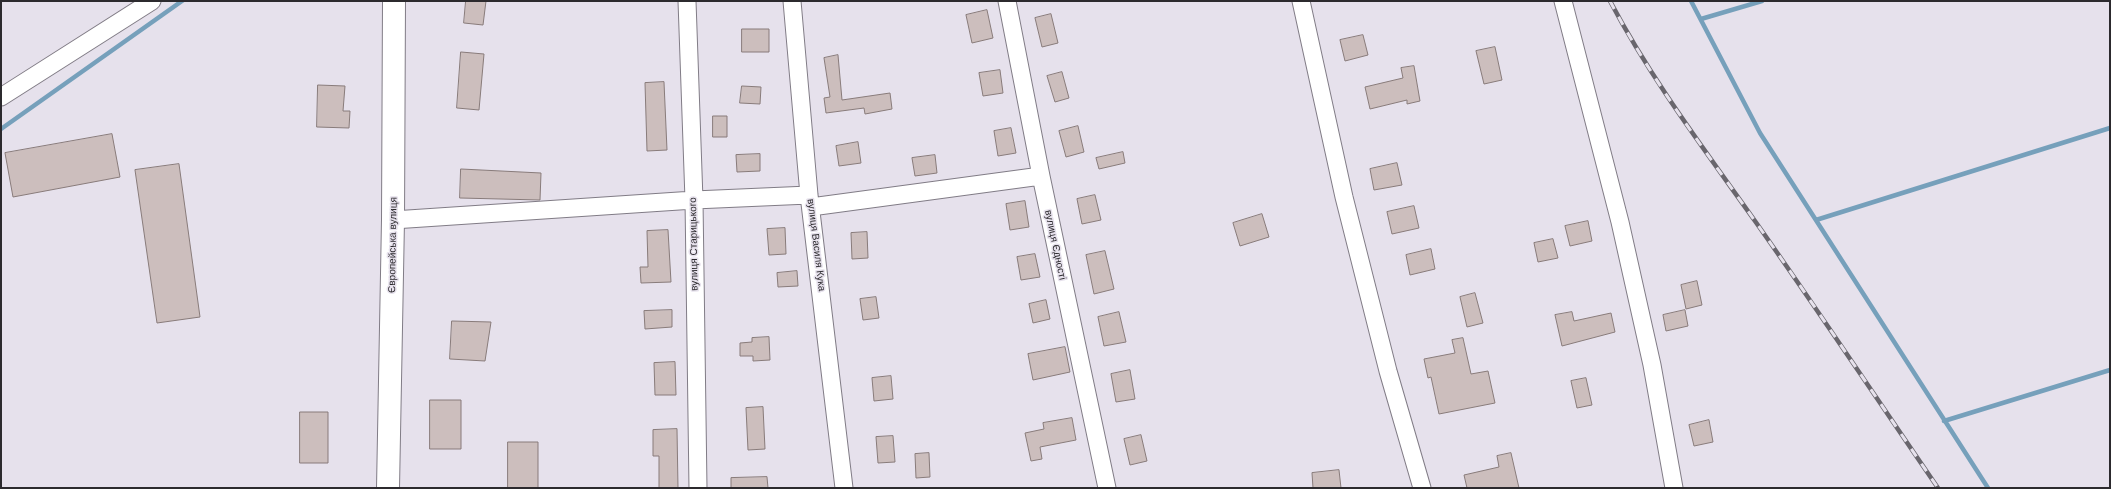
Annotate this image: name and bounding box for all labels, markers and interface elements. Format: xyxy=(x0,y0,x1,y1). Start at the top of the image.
street label: Європейська вулиця xyxy=(386,197,400,293)
street label: вулиця Старицького xyxy=(687,197,701,291)
street label: вулиця Василя Кука xyxy=(804,198,828,292)
street label: вулиця Єдності xyxy=(1042,209,1068,281)

